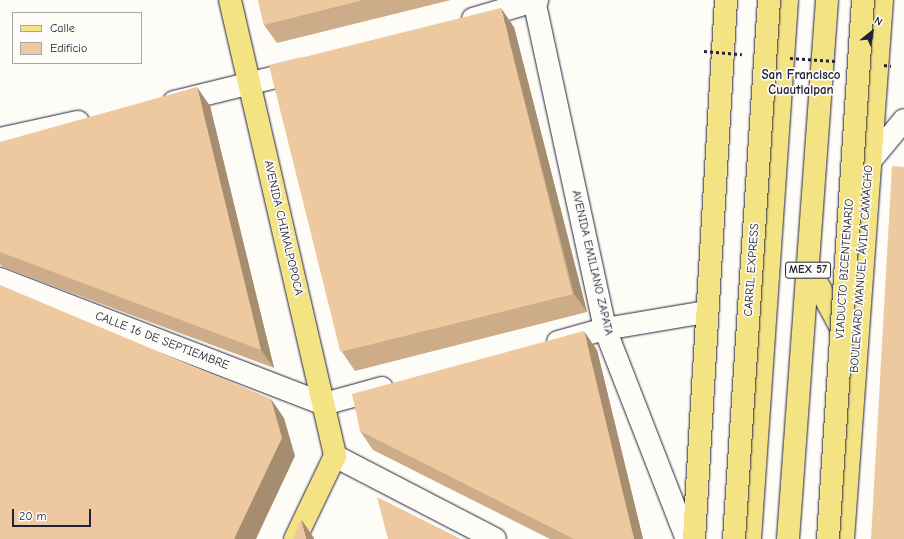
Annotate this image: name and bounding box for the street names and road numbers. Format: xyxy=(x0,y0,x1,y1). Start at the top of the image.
street label: AVENIDA CHIMALPOPOCA xyxy=(260,159,306,297)
street label: BOULEVARD MANUEL ÁVILA CAMACHO xyxy=(848,165,876,373)
street label: AVENIDA EMILIANO ZAPATA xyxy=(568,189,616,337)
street label: VIADUCTO BICENTENARIO xyxy=(833,198,857,340)
street label: CARRIL EXPRESS xyxy=(742,223,762,317)
road number: MEX 57 xyxy=(785,261,831,279)
street label: CALLE 16 DE SEPTIEMBRE xyxy=(93,309,231,373)

